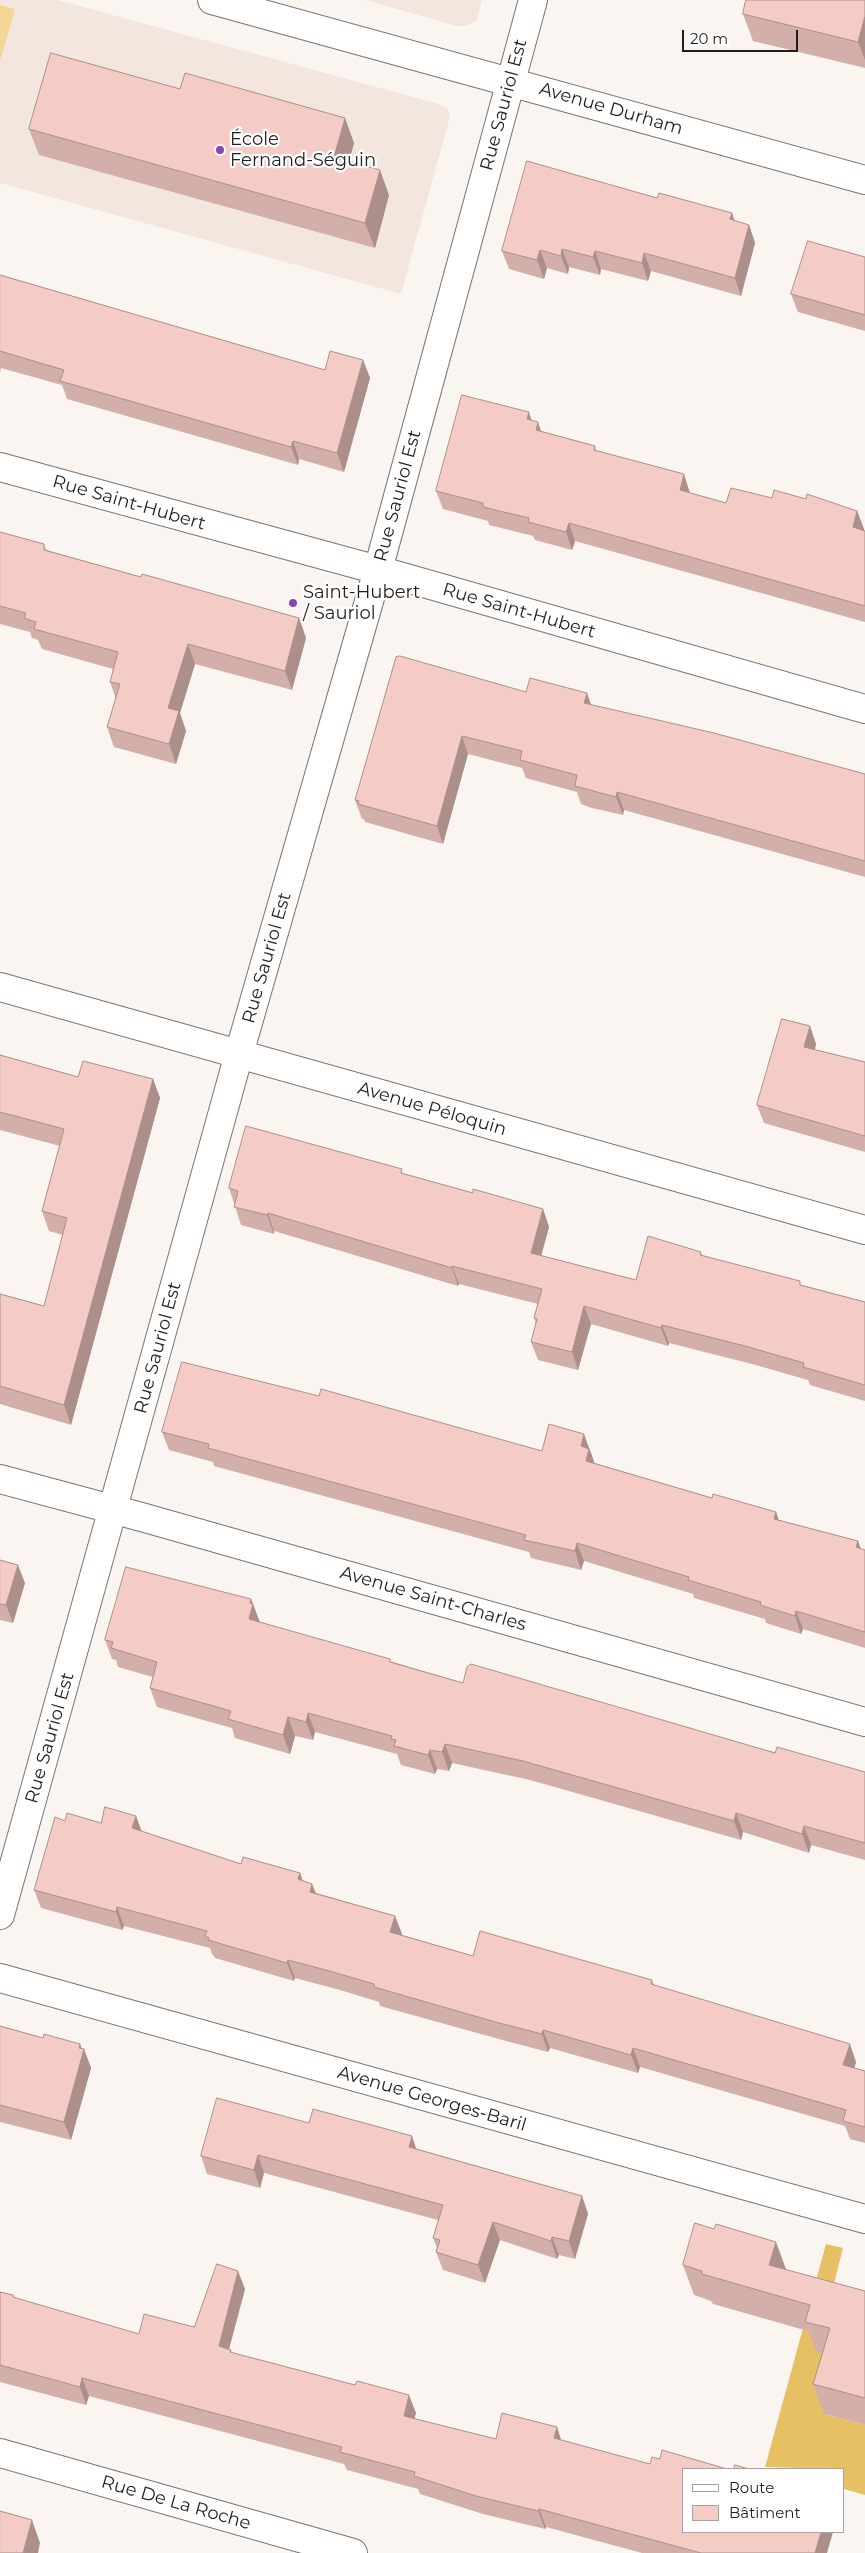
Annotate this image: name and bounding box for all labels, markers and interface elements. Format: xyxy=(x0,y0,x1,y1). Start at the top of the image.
scale bar xyxy=(685,20,801,52)
text: 20 m xyxy=(690,29,728,48)
street label: Rue Sauriol Est xyxy=(476,37,532,173)
street label: Avenue Durham xyxy=(537,78,685,140)
place label: École Fernand-Séguin xyxy=(230,129,376,172)
marker: École Fernand-Séguin xyxy=(214,144,226,156)
street label: Rue Sauriol Est xyxy=(370,428,426,564)
street label: Rue Saint-Hubert xyxy=(50,471,208,535)
street label: Rue Saint-Hubert xyxy=(440,579,598,643)
place label: Saint-Hubert / Sauriol xyxy=(303,582,420,624)
marker: Saint-Hubert / Sauriol xyxy=(287,597,299,609)
street label: Rue Sauriol Est xyxy=(238,890,296,1026)
street label: Avenue Péloquin xyxy=(355,1077,509,1141)
street label: Rue Sauriol Est xyxy=(130,1280,186,1416)
street label: Avenue Saint-Charles xyxy=(337,1562,529,1636)
street label: Rue Sauriol Est xyxy=(21,1670,79,1806)
street label: Avenue Georges-Baril xyxy=(335,2062,529,2136)
legend xyxy=(682,2468,845,2533)
street label: Rue De La Roche xyxy=(99,2471,253,2535)
text: Route xyxy=(729,2478,774,2497)
text: Bâtiment xyxy=(729,2503,801,2522)

